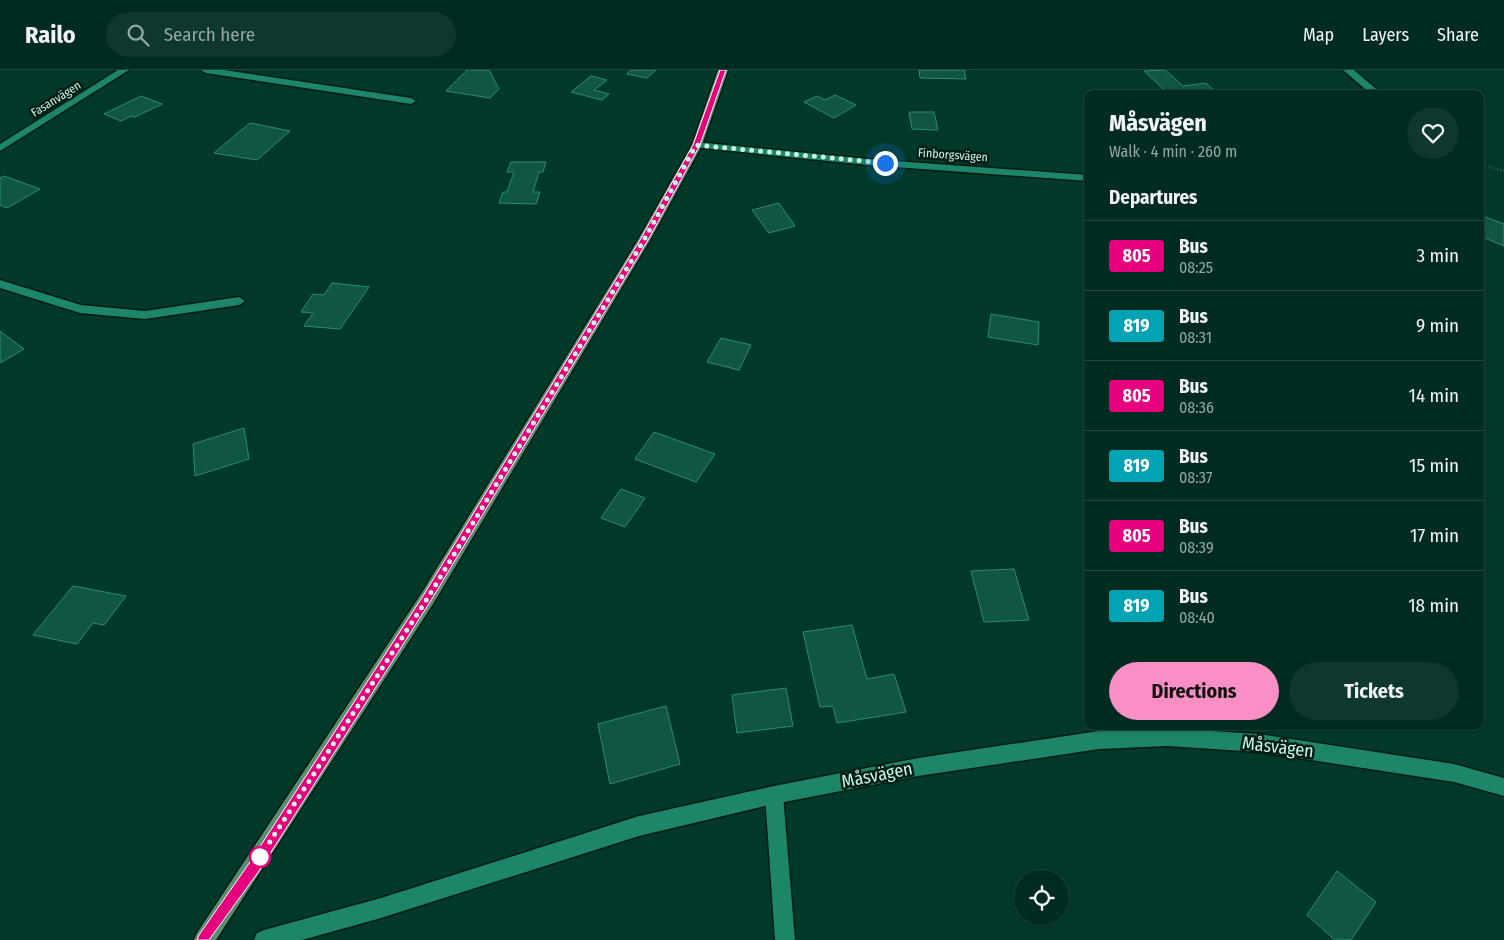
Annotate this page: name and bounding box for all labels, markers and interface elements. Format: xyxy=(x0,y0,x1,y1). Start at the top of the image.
search box xyxy=(106,12,456,57)
text: Railo xyxy=(25,21,76,49)
icon: search xyxy=(124,21,152,49)
text: Search here xyxy=(164,23,255,46)
text: Map xyxy=(1303,24,1334,46)
text: Layers xyxy=(1362,24,1409,46)
text: Share xyxy=(1437,24,1479,46)
street label: Fasanvägen xyxy=(28,78,84,120)
button: heart xyxy=(1407,107,1459,159)
text: Måsvägen xyxy=(1109,109,1207,137)
text: Walk · 4 min · 260 m xyxy=(1109,142,1237,161)
street label: Finborgsvägen xyxy=(918,146,988,164)
your location xyxy=(873,151,898,176)
text: Departures xyxy=(1109,186,1197,209)
text: Bus xyxy=(1179,235,1208,258)
text: 3 min xyxy=(1417,244,1459,267)
text: 805 xyxy=(1122,245,1151,267)
text: 08:25 xyxy=(1179,258,1213,277)
text: Bus xyxy=(1179,305,1208,328)
text: 9 min xyxy=(1416,314,1459,337)
text: 819 xyxy=(1123,315,1150,337)
text: 08:31 xyxy=(1179,328,1212,347)
text: Bus xyxy=(1179,375,1208,398)
text: 14 min xyxy=(1409,384,1459,407)
text: 805 xyxy=(1122,385,1151,407)
text: 08:36 xyxy=(1179,398,1214,417)
text: Bus xyxy=(1179,445,1208,468)
text: 15 min xyxy=(1409,454,1459,477)
text: 819 xyxy=(1123,455,1150,477)
text: 08:37 xyxy=(1179,468,1213,487)
text: Bus xyxy=(1179,515,1208,538)
text: 17 min xyxy=(1410,524,1459,547)
text: 805 xyxy=(1122,525,1151,547)
text: 08:39 xyxy=(1179,538,1214,557)
text: Bus xyxy=(1179,585,1208,608)
text: 18 min xyxy=(1408,594,1459,617)
text: 819 xyxy=(1123,595,1150,617)
text: 08:40 xyxy=(1179,608,1215,627)
button: Directions xyxy=(1109,662,1279,720)
button: Tickets xyxy=(1289,662,1459,720)
street label: Måsvägen xyxy=(1241,732,1315,762)
street label: Måsvägen xyxy=(840,757,914,793)
unlabelled marker xyxy=(249,846,271,868)
map controls xyxy=(1014,870,1069,925)
button: locate xyxy=(1014,870,1069,925)

